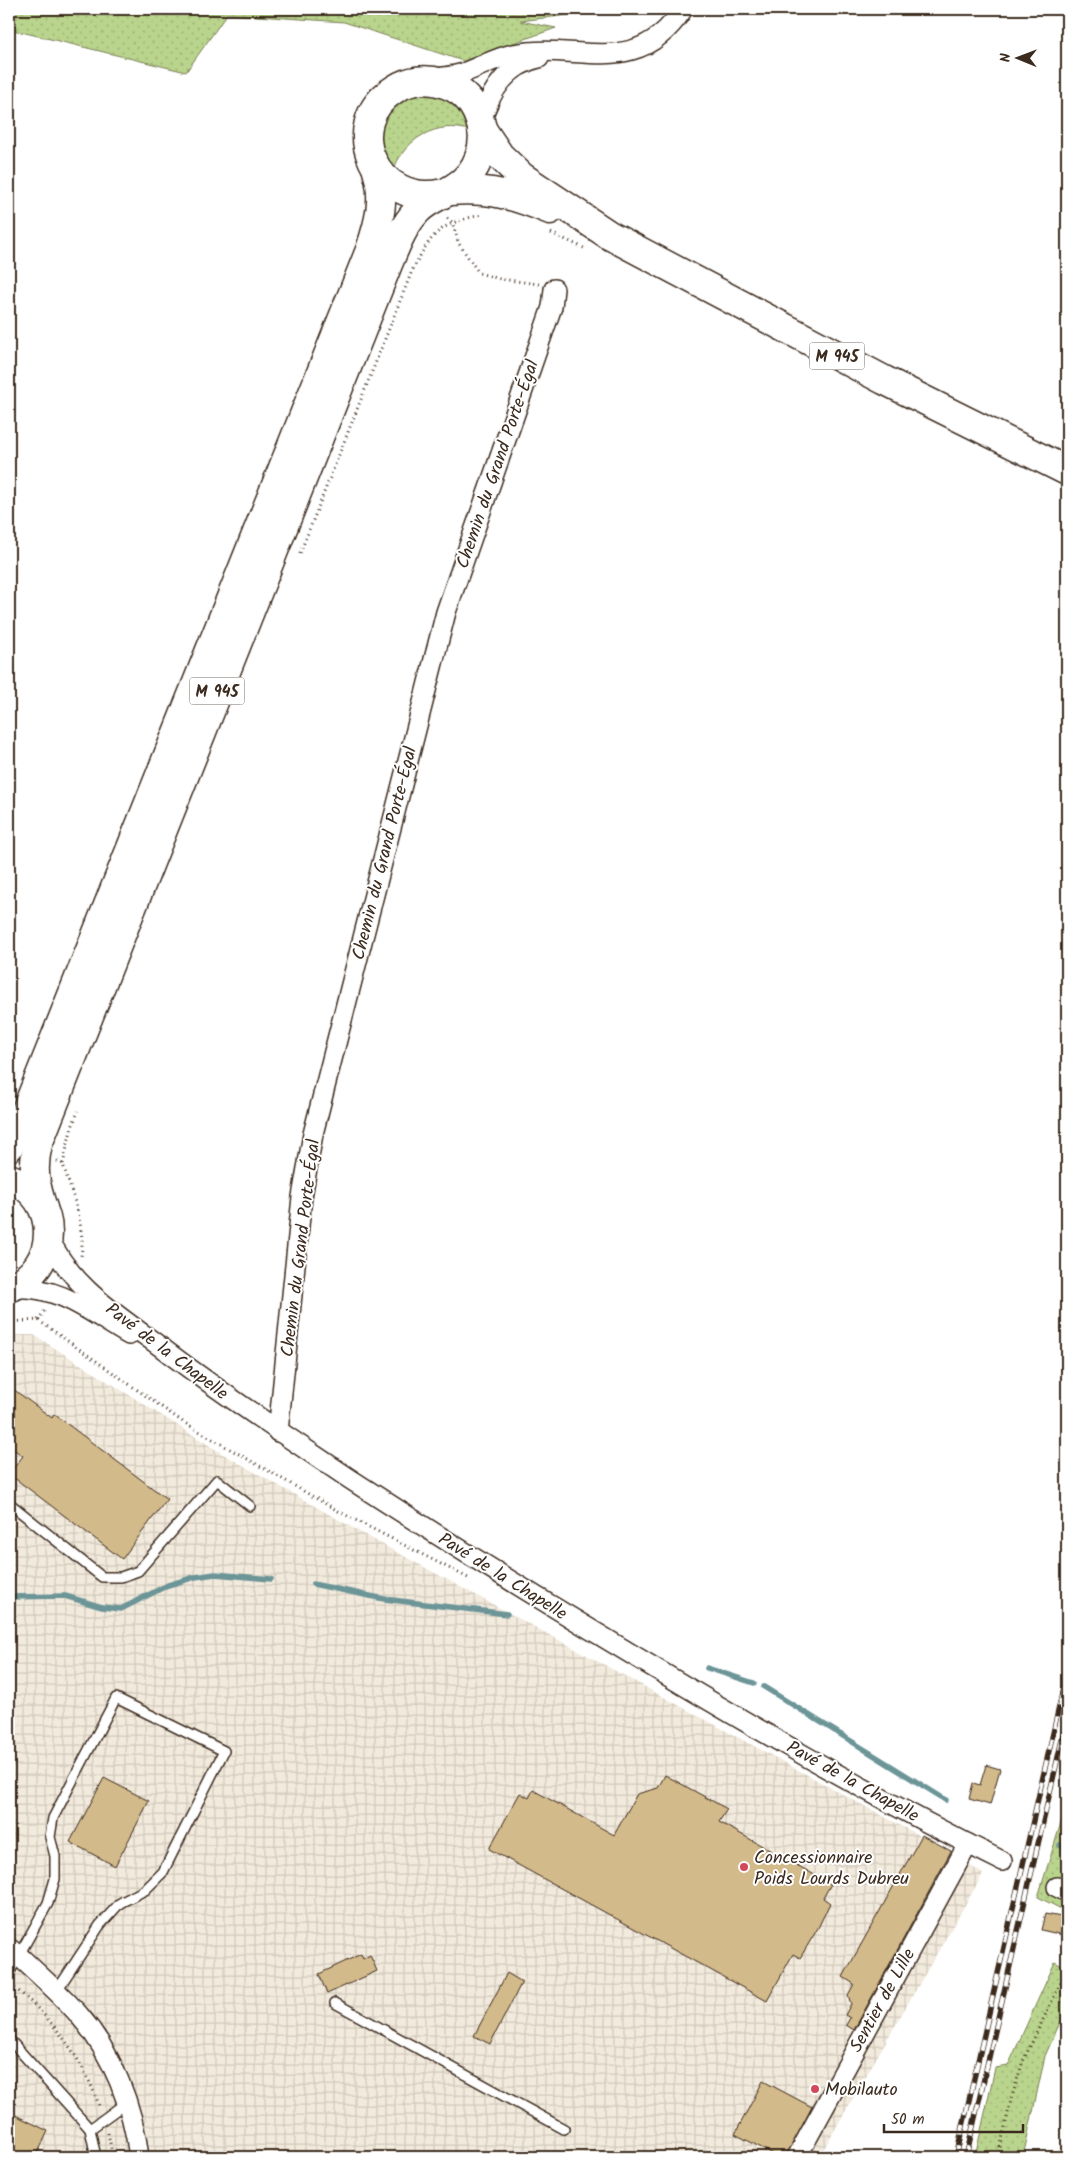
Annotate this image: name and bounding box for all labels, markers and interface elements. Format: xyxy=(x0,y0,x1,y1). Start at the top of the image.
north arrow xyxy=(994,32,1044,82)
text: N xyxy=(995,53,1017,62)
road number: M 945 xyxy=(810,342,864,370)
street label: Chemin du Grand Porte-Égal xyxy=(449,356,548,573)
road number: M 945 xyxy=(190,678,244,704)
street label: Chemin du Grand Porte-Égal xyxy=(345,743,426,963)
street label: Chemin du Grand Porte-Égal xyxy=(274,1137,329,1359)
street label: Pavé de la Chapelle xyxy=(98,1296,234,1408)
street label: Pavé de la Chapelle xyxy=(432,1526,573,1629)
street label: Pavé de la Chapelle xyxy=(781,1734,924,1831)
place label: Concessionnaire Poids Lourds Dubreu xyxy=(754,1844,909,1894)
marker: Concessionnaire Poids Lourds Dubreu xyxy=(738,1861,750,1873)
street label: Sentier de Lille xyxy=(843,1943,924,2058)
place label: Mobilauto xyxy=(825,2076,898,2105)
marker: Mobilauto xyxy=(809,2083,821,2095)
scale bar xyxy=(884,2101,1022,2133)
text: 50 m xyxy=(891,2108,925,2132)

